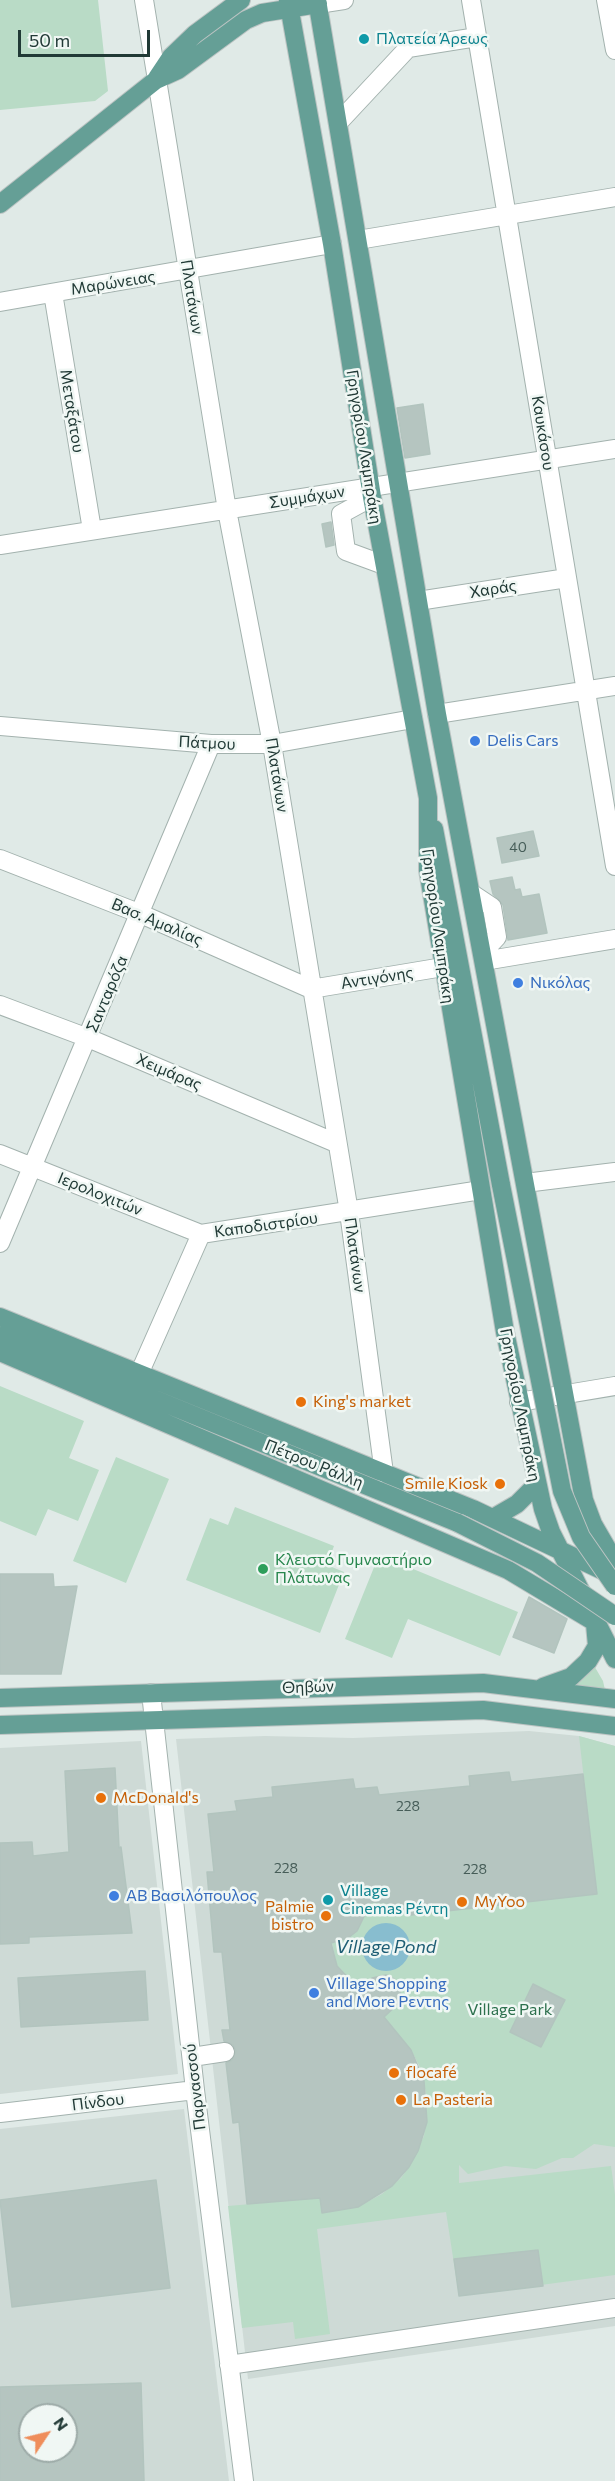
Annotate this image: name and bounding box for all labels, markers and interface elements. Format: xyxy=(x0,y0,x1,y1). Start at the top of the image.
scale bar xyxy=(21,18,153,56)
text: 50 m xyxy=(29,29,70,51)
place label: Πλατεία Άρεως xyxy=(376,29,488,49)
marker: Πλατεία Άρεως xyxy=(357,32,371,46)
street label: Πλατάνων xyxy=(177,258,207,336)
street label: Μαρώνειας xyxy=(70,267,156,299)
street label: Μεταξάτου xyxy=(56,368,88,454)
street label: Γρηγορίου Λαμπράκη xyxy=(342,368,386,526)
street label: Καυκάσου xyxy=(528,394,558,472)
street label: Συμμάχων xyxy=(268,482,346,512)
street label: Χαράς xyxy=(468,576,518,602)
place label: Delis Cars xyxy=(487,731,558,751)
street label: Πάτμου xyxy=(178,732,236,754)
marker: Delis Cars xyxy=(468,734,482,748)
street label: Πλατάνων xyxy=(262,736,292,814)
house number: 40 xyxy=(509,839,527,855)
street label: Γρηγορίου Λαμπράκη xyxy=(418,847,458,1005)
street label: Βασ. Αμαλίας xyxy=(109,894,205,950)
street label: Σανταρόζα xyxy=(82,953,132,1035)
street label: Αντιγόνης xyxy=(339,963,415,993)
place label: Νικόλας xyxy=(530,973,591,993)
marker: Νικόλας xyxy=(511,976,525,990)
street label: Χειμάρας xyxy=(133,1050,205,1094)
street label: Ιερολοχιτών xyxy=(55,1168,145,1220)
street label: Καποδιστρίου xyxy=(213,1208,319,1242)
street label: Πλατάνων xyxy=(340,1216,370,1294)
street label: Γρηγορίου Λαμπράκη xyxy=(496,1327,544,1483)
place label: King's market xyxy=(313,1392,411,1412)
marker: King's market xyxy=(294,1395,308,1409)
street label: Πέτρου Ράλλη xyxy=(262,1436,366,1492)
place label: Smile Kiosk xyxy=(405,1474,488,1494)
marker: Smile Kiosk xyxy=(493,1477,507,1491)
place label: Κλειστό Γυμναστήριο Πλάτωνας xyxy=(275,1550,432,1588)
marker: Κλειστό Γυμναστήριο Πλάτωνας xyxy=(256,1562,270,1576)
street label: Θηβών xyxy=(282,1676,334,1698)
place label: McDonald's xyxy=(113,1788,199,1808)
marker: McDonald's xyxy=(94,1791,108,1805)
house number: 228 xyxy=(396,1798,420,1814)
house number: 228 xyxy=(274,1860,298,1876)
house number: 228 xyxy=(463,1861,487,1877)
place label: Village Cinemas Ρέντη xyxy=(340,1881,448,1919)
place label: ΑΒ Βασιλόπουλος xyxy=(126,1886,257,1906)
marker: ΑΒ Βασιλόπουλος xyxy=(107,1889,121,1903)
place label: MyYoo xyxy=(474,1892,525,1912)
marker: Village Cinemas Ρέντη xyxy=(321,1893,335,1907)
marker: MyYoo xyxy=(455,1895,469,1909)
place label: Palmie bistro xyxy=(265,1897,314,1935)
marker: Palmie bistro xyxy=(319,1909,333,1923)
water label: Village Pond xyxy=(336,1936,436,1958)
place label: Village Shopping and More Ρεντης xyxy=(326,1974,449,2012)
marker: Village Shopping and More Ρεντης xyxy=(307,1986,321,2000)
park label: Village Park xyxy=(467,2000,553,2020)
street label: Παρνασσού xyxy=(180,2043,210,2131)
place label: flocafé xyxy=(406,2063,457,2083)
marker: flocafé xyxy=(387,2066,401,2080)
street label: Πίνδου xyxy=(71,2089,125,2115)
place label: La Pasteria xyxy=(413,2090,493,2110)
marker: La Pasteria xyxy=(394,2093,408,2107)
north arrow xyxy=(18,2403,78,2463)
text: N xyxy=(50,2413,73,2434)

